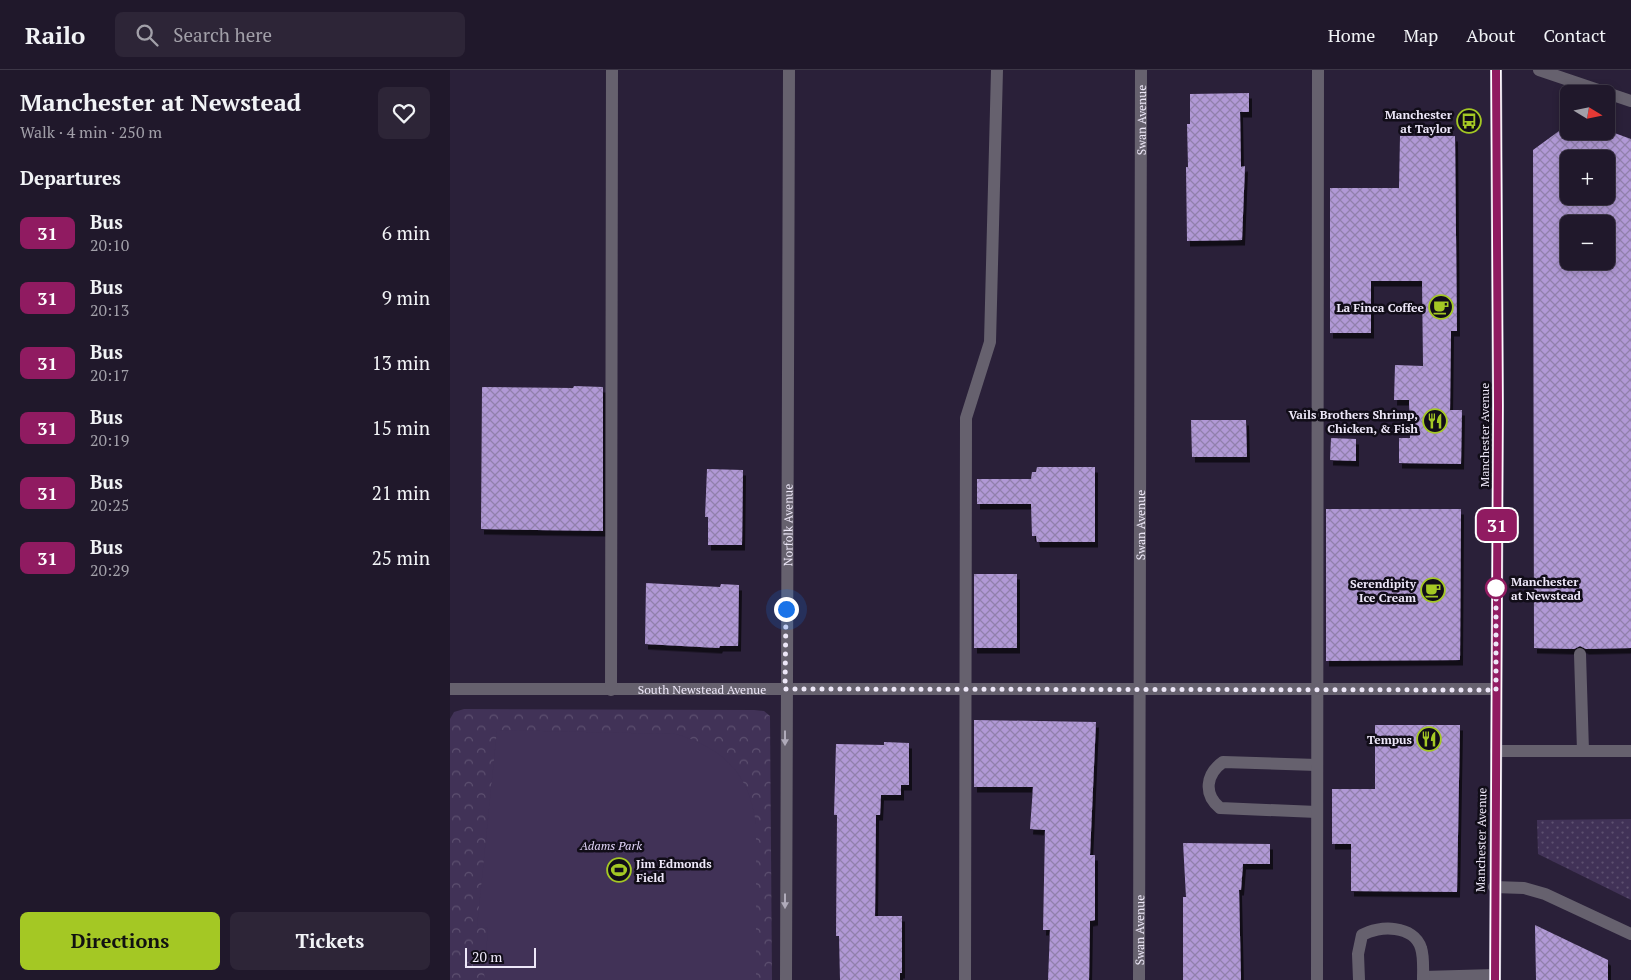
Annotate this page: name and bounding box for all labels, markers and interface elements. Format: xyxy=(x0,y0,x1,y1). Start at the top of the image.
search box xyxy=(115,12,465,57)
text: Railo xyxy=(25,19,85,51)
icon: search xyxy=(133,21,161,49)
text: Search here xyxy=(173,22,272,47)
text: Home xyxy=(1328,23,1375,47)
text: Map xyxy=(1403,23,1438,47)
text: About xyxy=(1466,23,1515,47)
text: Contact xyxy=(1543,23,1606,47)
street label: Swan Avenue xyxy=(1133,85,1148,155)
north arrow xyxy=(1560,85,1615,140)
map controls xyxy=(1560,85,1615,270)
text: Manchester at Newstead xyxy=(20,86,301,118)
button: heart xyxy=(378,87,430,139)
place label: Manchester at Taylor xyxy=(1385,107,1453,136)
bus stop icon: Manchester at Taylor xyxy=(1456,108,1482,134)
text: Walk · 4 min · 250 m xyxy=(20,121,162,143)
button: + xyxy=(1560,150,1615,205)
text: Departures xyxy=(20,165,121,190)
text: Bus xyxy=(90,209,123,234)
button: − xyxy=(1560,215,1615,270)
text: 6 min xyxy=(382,220,430,245)
text: 31 xyxy=(37,221,58,245)
text: 20:10 xyxy=(90,234,129,256)
text: Bus xyxy=(90,274,123,299)
text: 9 min xyxy=(382,285,430,310)
text: 31 xyxy=(37,286,58,310)
cafe icon: La Finca Coffee xyxy=(1428,294,1454,320)
text: 20:13 xyxy=(90,299,129,321)
place label: La Finca Coffee xyxy=(1336,300,1425,315)
text: Bus xyxy=(90,339,123,364)
text: 13 min xyxy=(372,350,430,375)
text: 31 xyxy=(37,351,58,375)
text: 20:17 xyxy=(90,364,129,386)
street label: Manchester Avenue xyxy=(1477,383,1492,487)
text: Bus xyxy=(90,404,123,429)
place label: Vails Brothers Shrimp, Chicken, & Fish xyxy=(1289,407,1418,436)
restaurant icon: Vails Brothers Shrimp, Chicken, & Fish xyxy=(1422,408,1448,434)
text: 15 min xyxy=(372,415,430,440)
text: 31 xyxy=(37,416,58,440)
text: 20:19 xyxy=(90,429,129,451)
text: Bus xyxy=(90,469,123,494)
text: 21 min xyxy=(372,480,430,505)
text: 31 xyxy=(37,481,58,505)
street label: Norfolk Avenue xyxy=(780,484,795,566)
street label: Swan Avenue xyxy=(1132,490,1148,560)
text: 20:25 xyxy=(90,494,129,516)
line badge: 31 xyxy=(1474,509,1520,541)
text: 31 xyxy=(1487,513,1507,537)
text: Bus xyxy=(90,534,123,559)
text: 25 min xyxy=(372,545,430,570)
text: 31 xyxy=(37,546,58,570)
text: 20:29 xyxy=(90,559,129,581)
place label: Manchester at Newstead xyxy=(1511,574,1582,603)
place label: Serendipity Ice Cream xyxy=(1350,576,1417,605)
cafe icon: Serendipity Ice Cream xyxy=(1420,577,1446,603)
marker: Manchester at Newstead xyxy=(1485,577,1507,599)
your location xyxy=(774,597,799,622)
street label: South Newstead Avenue xyxy=(638,682,766,697)
restaurant icon: Tempus xyxy=(1416,726,1442,752)
one-way arrow xyxy=(781,730,789,746)
place label: Tempus xyxy=(1367,732,1413,747)
street label: Manchester Avenue xyxy=(1473,788,1489,892)
park label: Adams Park xyxy=(579,838,642,853)
place label: Jim Edmonds Field xyxy=(636,856,712,885)
sports icon: Jim Edmonds Field xyxy=(606,857,632,883)
one-way arrow xyxy=(782,893,790,909)
street label: Swan Avenue xyxy=(1132,895,1147,965)
button: Directions xyxy=(20,912,220,970)
button: Tickets xyxy=(230,912,430,970)
scale bar xyxy=(465,945,536,968)
text: 20 m xyxy=(472,947,502,966)

